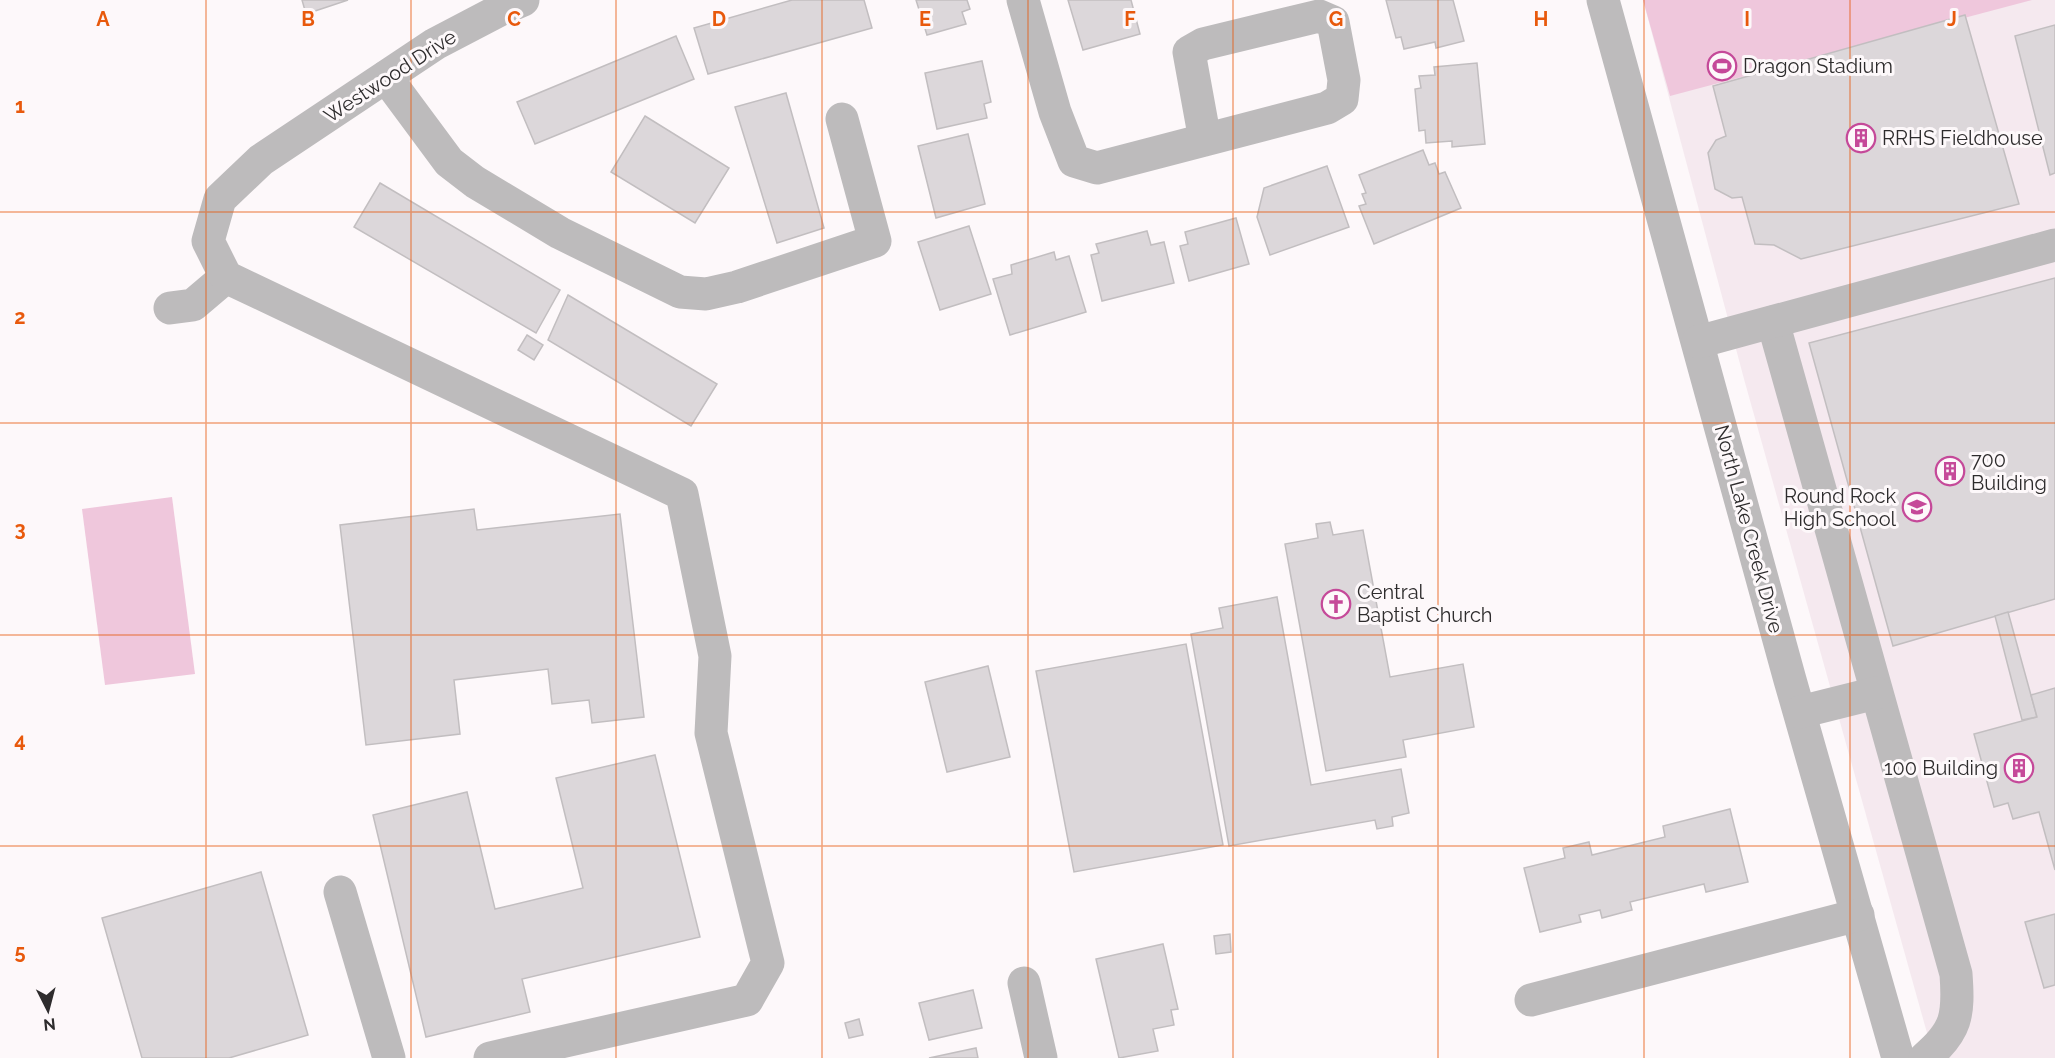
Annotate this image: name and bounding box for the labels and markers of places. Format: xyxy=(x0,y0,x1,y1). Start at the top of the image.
sports icon: Dragon Stadium xyxy=(1706,50,1738,82)
place label: Dragon Stadium xyxy=(1743,54,1893,78)
building icon: RRHS Fieldhouse xyxy=(1845,122,1877,154)
place label: RRHS Fieldhouse xyxy=(1882,126,2043,150)
place label: 700 Building xyxy=(1971,448,2047,495)
building icon: 700 Building xyxy=(1934,455,1966,487)
place label: Round Rock High School xyxy=(1784,484,1897,531)
school or university icon: Round Rock High School xyxy=(1901,491,1933,523)
place label: Central Baptist Church xyxy=(1357,580,1493,627)
church icon: Central Baptist Church xyxy=(1320,588,1352,620)
building icon: 100 Building xyxy=(2003,752,2035,784)
place label: 100 Building xyxy=(1884,756,1998,780)

